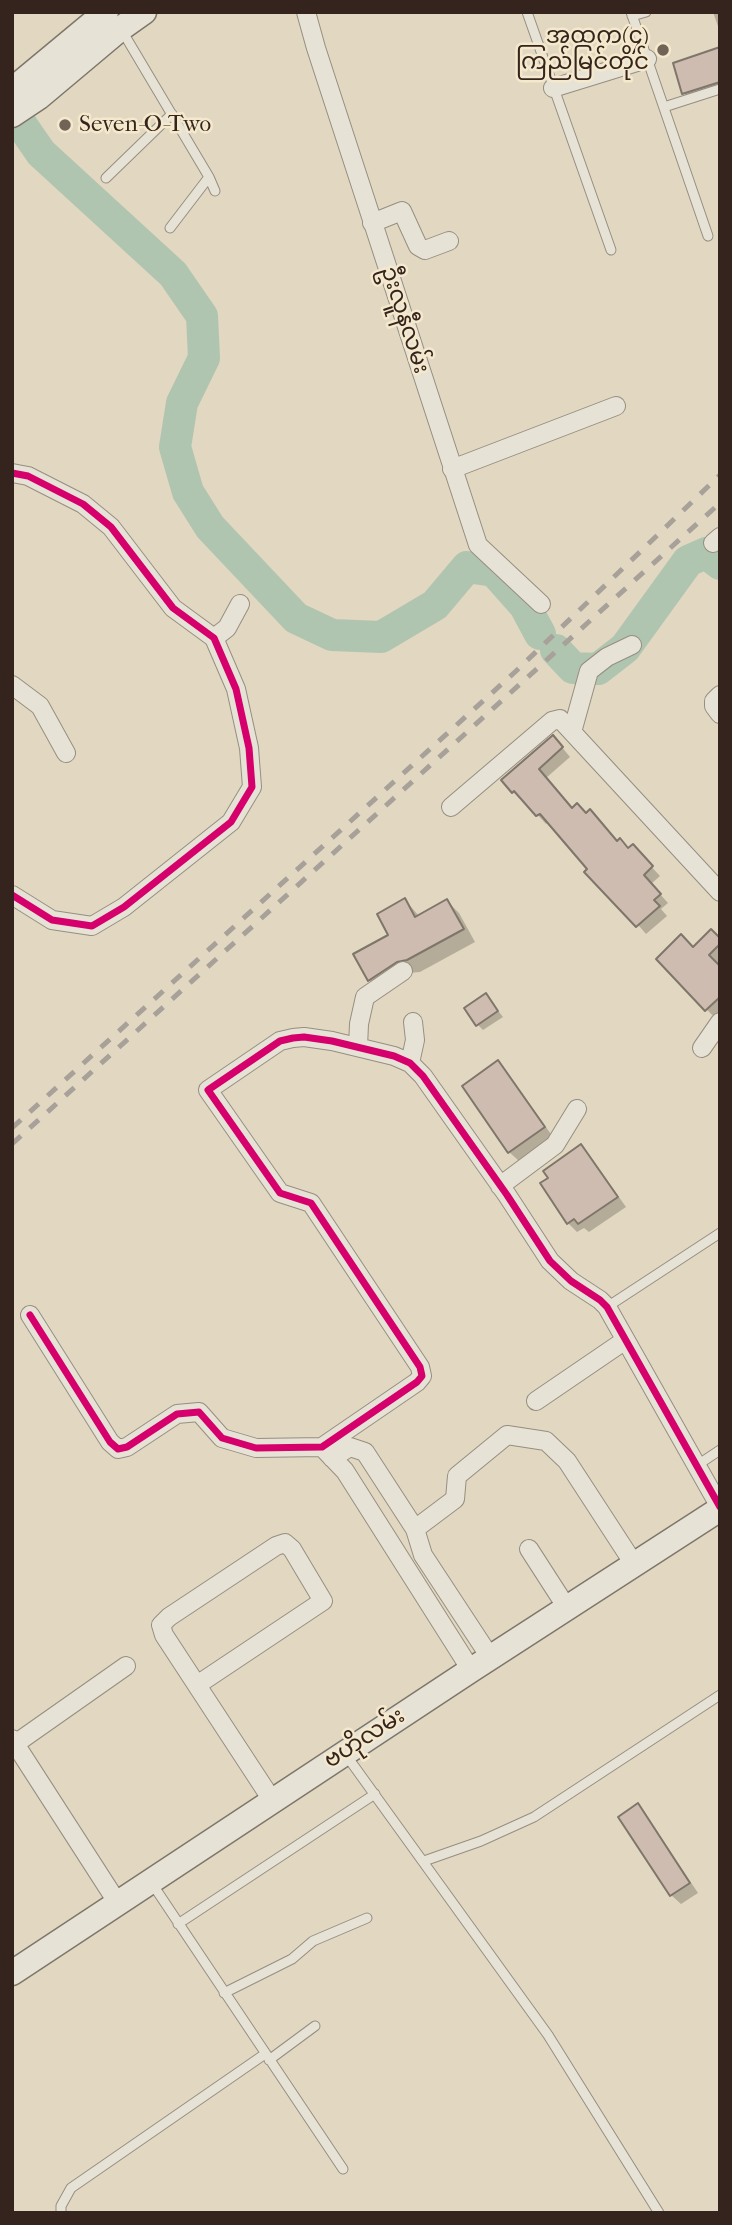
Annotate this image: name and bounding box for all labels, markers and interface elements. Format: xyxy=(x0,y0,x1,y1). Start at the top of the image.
place label: အထက(၄) ကြည်မြင်တိုင် xyxy=(516,23,649,77)
marker: အထက(၄) ကြည်မြင်တိုင် xyxy=(655,42,671,58)
place label: Seven-O-Two xyxy=(79,111,211,139)
marker: Seven-O-Two xyxy=(57,117,73,133)
street label: ဦးလူနီလမ်း xyxy=(374,263,434,377)
street label: ဗဟိုလမ်း xyxy=(319,1703,411,1775)

